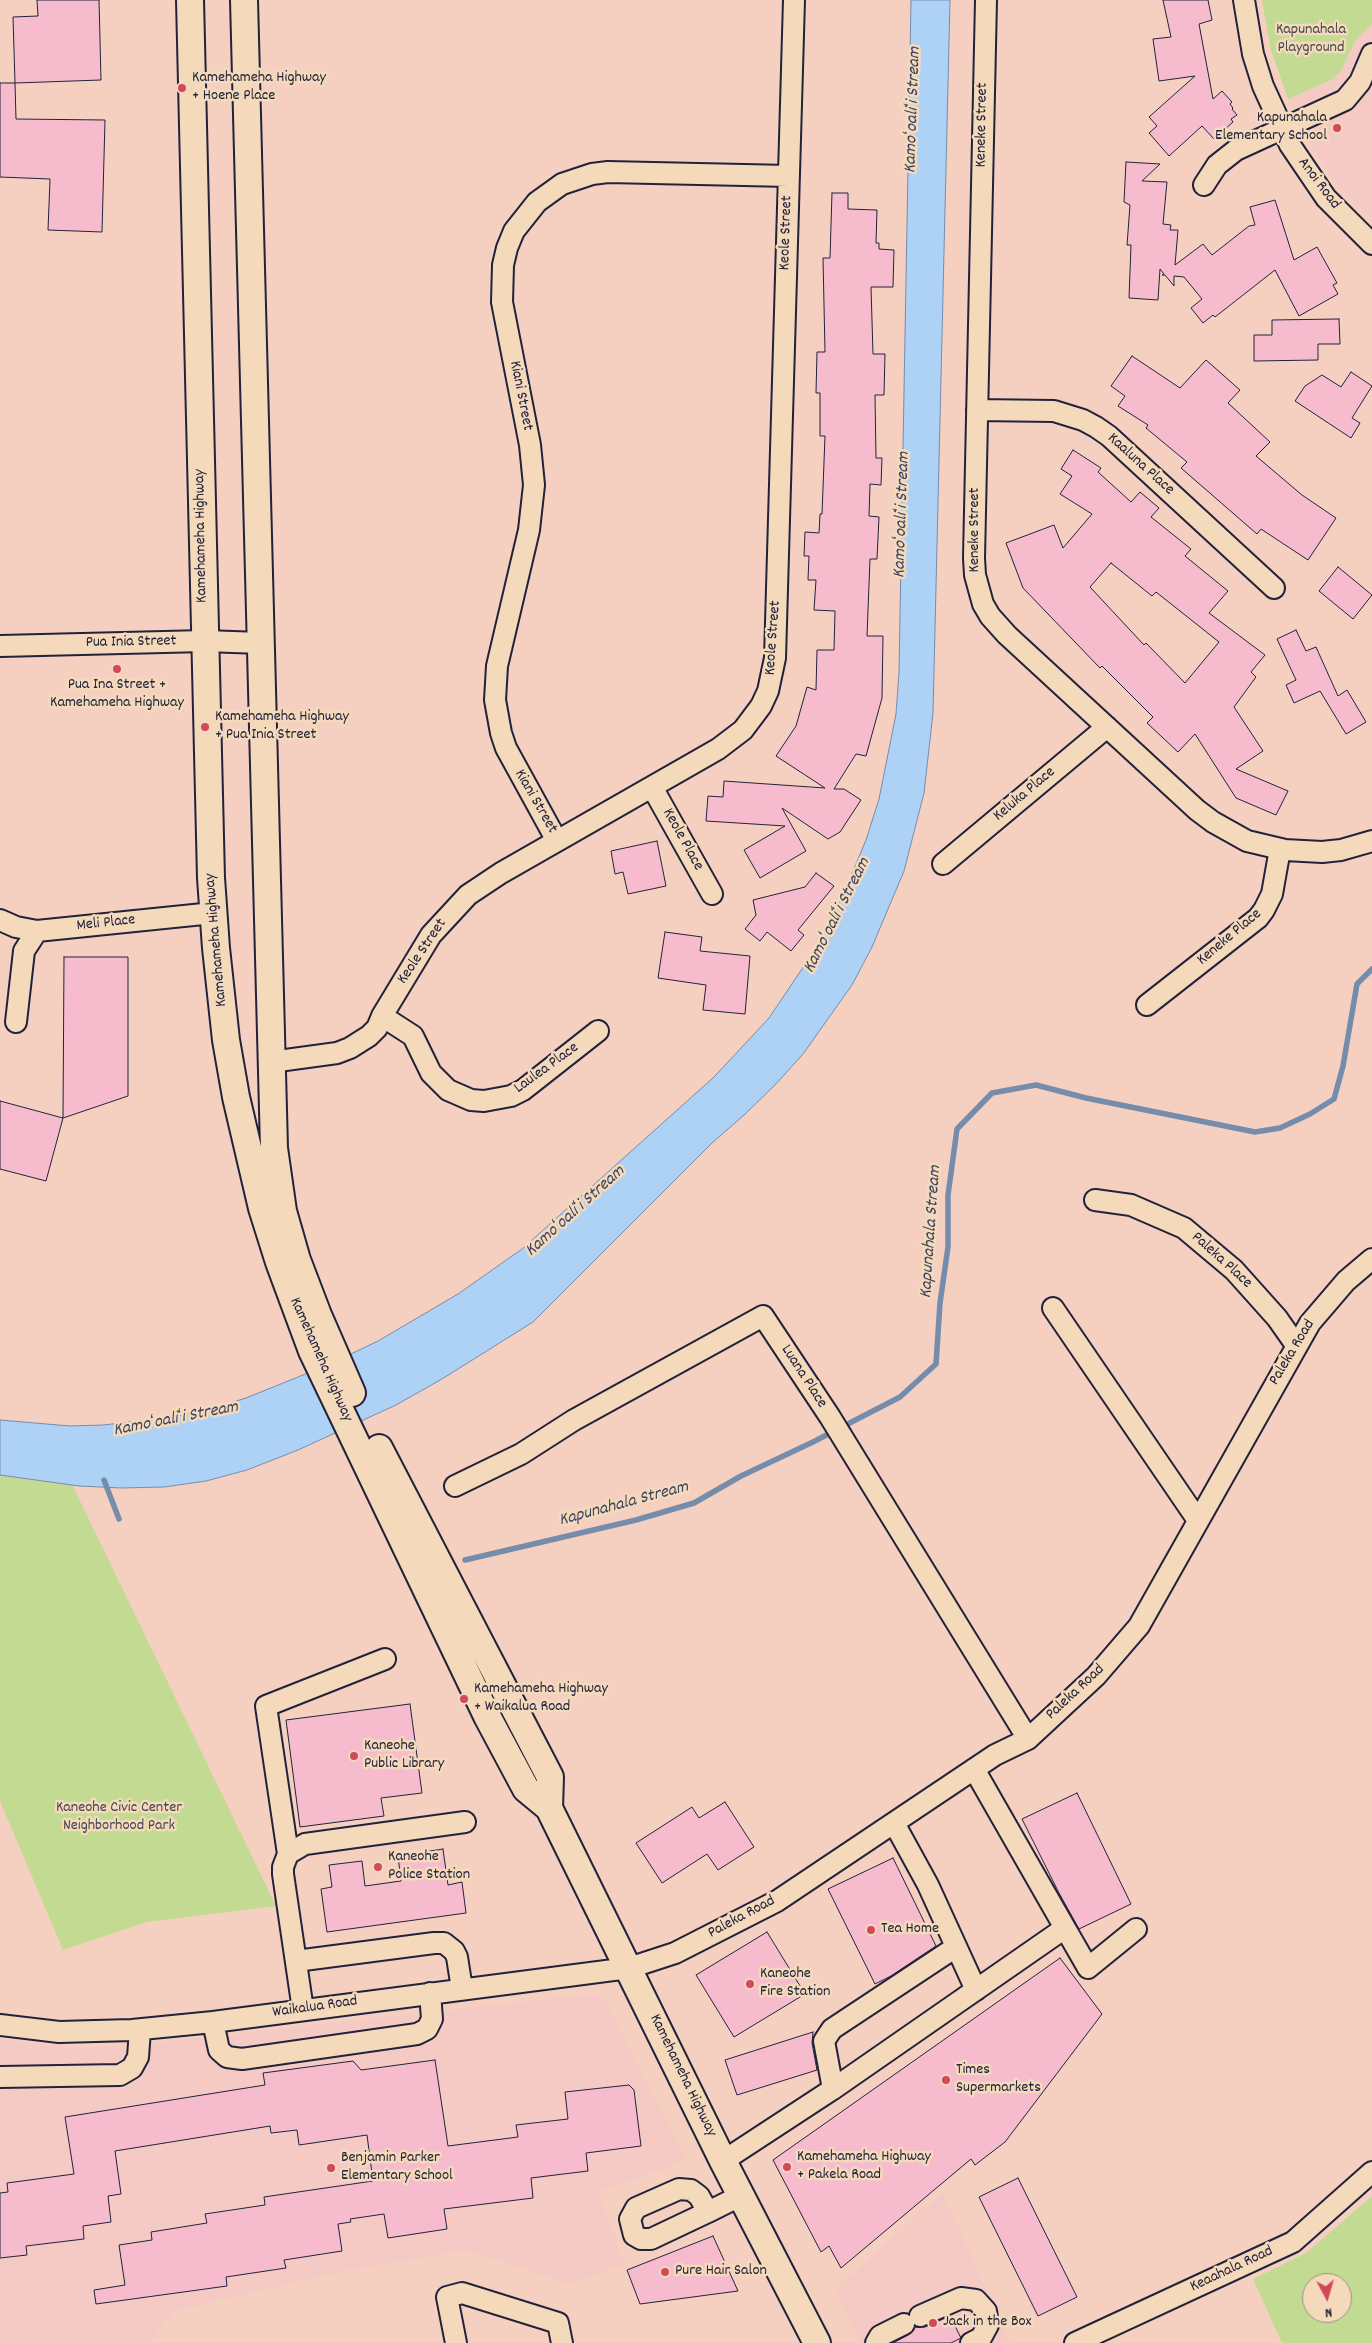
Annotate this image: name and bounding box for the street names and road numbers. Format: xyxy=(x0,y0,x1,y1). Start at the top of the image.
street label: Keneke Street xyxy=(973,82,993,168)
street label: Anoi Road xyxy=(1292,154,1344,214)
street label: Keole Street xyxy=(776,195,798,271)
street label: Kiani Street xyxy=(504,359,536,433)
street label: Kaaluna Place xyxy=(1102,430,1178,500)
street label: Kamehameha Highway xyxy=(191,469,213,603)
street label: Keneke Street xyxy=(966,487,986,573)
street label: Keole Street xyxy=(762,600,786,676)
street label: Pua Inia Street xyxy=(86,633,176,653)
street label: Keluka Place xyxy=(990,764,1060,826)
street label: Kiani Street xyxy=(509,767,561,837)
street label: Keole Place xyxy=(657,806,707,874)
street label: Kamehameha Highway xyxy=(202,872,232,1008)
street label: Keneke Place xyxy=(1194,906,1266,970)
street label: Meli Place xyxy=(76,911,136,937)
street label: Keole Street xyxy=(394,916,452,988)
street label: Laulea Place xyxy=(511,1039,583,1099)
street label: Paleka Place xyxy=(1187,1229,1255,1293)
street label: Kamehameha Highway xyxy=(284,1295,356,1425)
street label: Paleka Road xyxy=(1266,1317,1320,1389)
street label: Luana Place xyxy=(775,1342,831,1412)
street label: Paleka Road xyxy=(1043,1661,1109,1725)
street label: Paleka Road xyxy=(705,1892,779,1944)
street label: Waikalua Road xyxy=(271,1993,359,2023)
street label: Kamehameha Highway xyxy=(644,2012,720,2140)
street label: Keaahala Road xyxy=(1188,2242,1276,2298)

